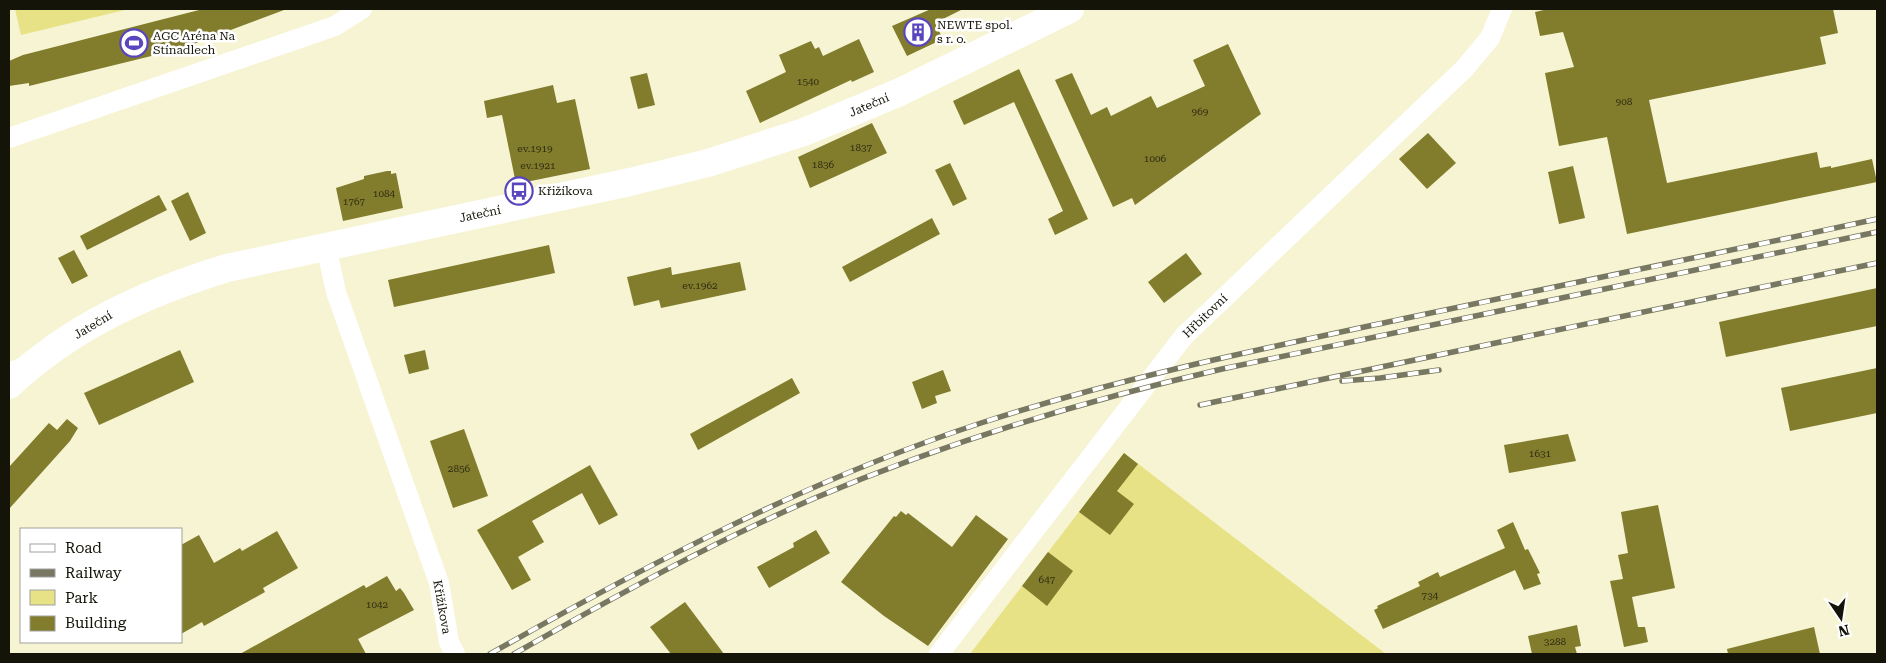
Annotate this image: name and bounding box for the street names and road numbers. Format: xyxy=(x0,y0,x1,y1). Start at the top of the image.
street label: Jateční xyxy=(847,90,891,120)
street label: Jateční xyxy=(458,203,502,225)
street label: Hřbitovní xyxy=(1180,291,1230,341)
street label: Jateční xyxy=(71,308,115,342)
street label: Křižíkova xyxy=(430,579,454,636)

